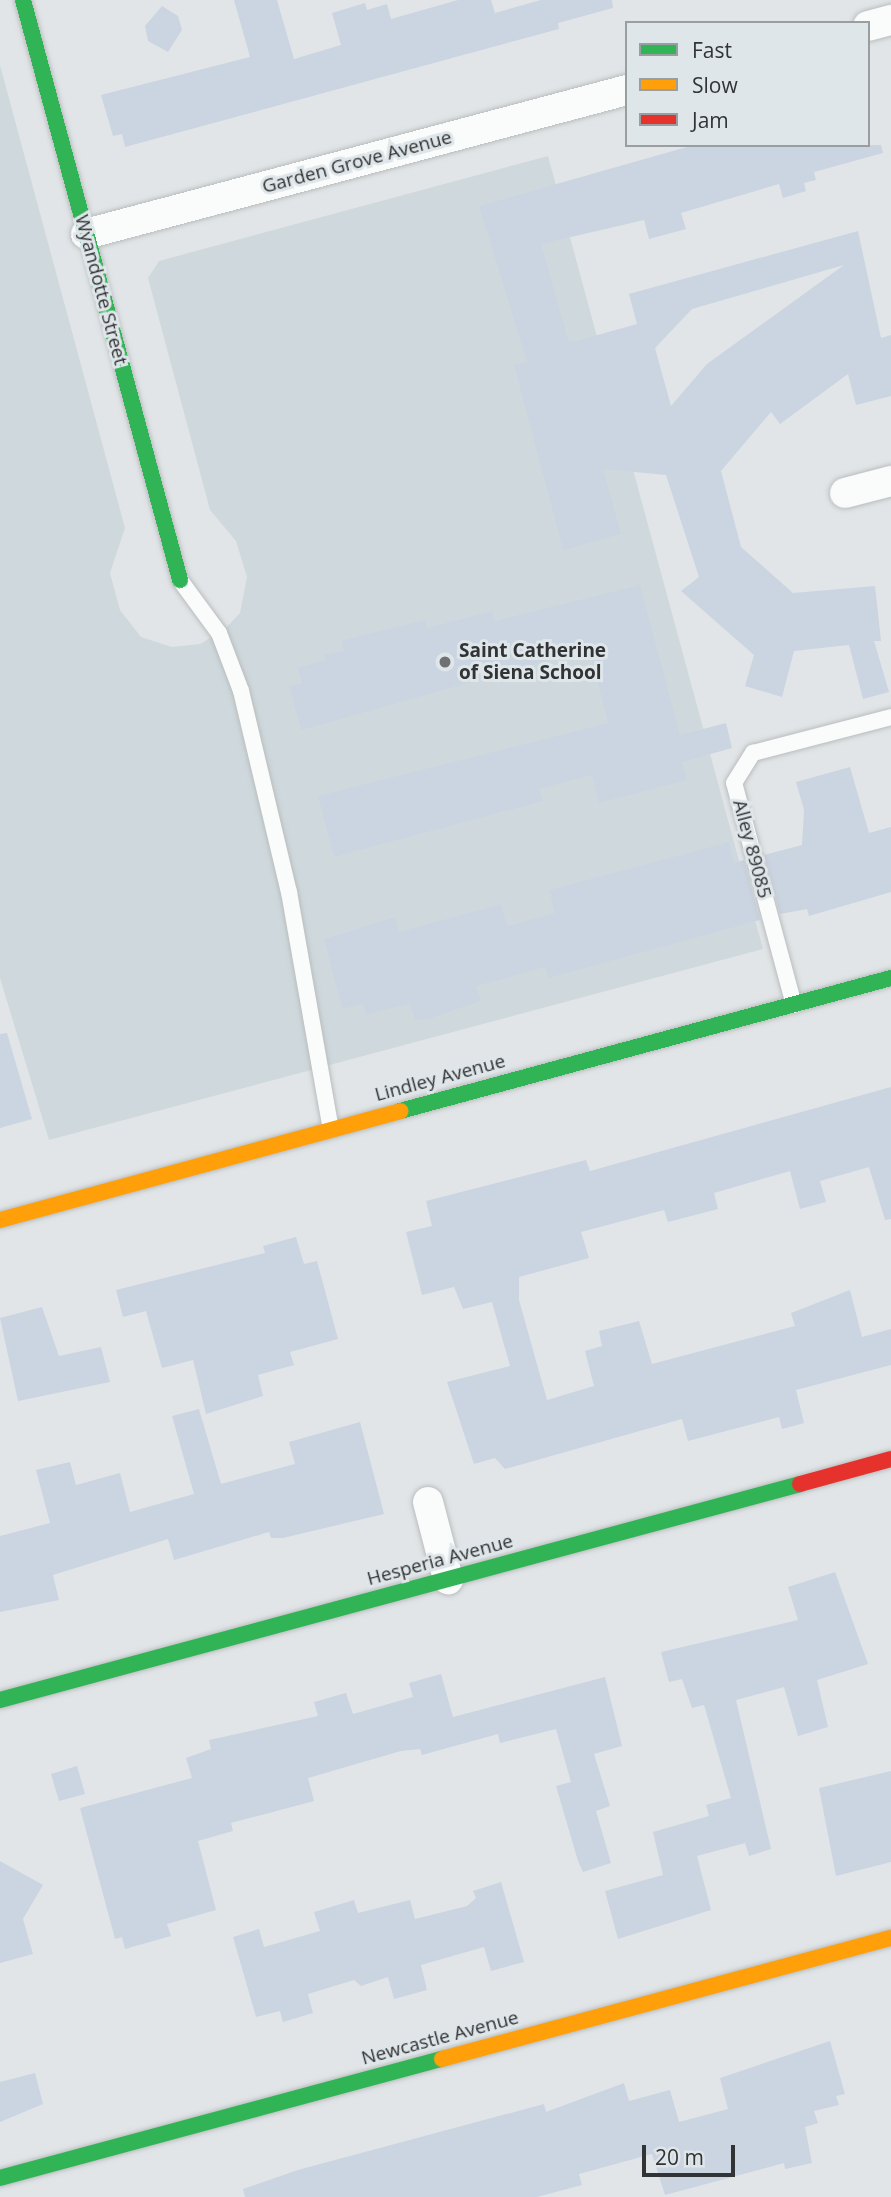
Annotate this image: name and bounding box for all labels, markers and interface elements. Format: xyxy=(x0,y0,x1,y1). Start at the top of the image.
legend xyxy=(625,21,870,147)
text: Fast xyxy=(692,36,732,64)
text: Slow xyxy=(692,71,738,99)
text: Jam xyxy=(692,106,729,134)
street label: Garden Grove Avenue xyxy=(260,126,454,198)
street label: Wyandotte Street xyxy=(70,212,132,368)
place label: Saint Catherine of Siena School xyxy=(459,640,606,684)
marker: Saint Catherine of Siena School xyxy=(437,654,453,670)
street label: Alley 89085 xyxy=(728,797,776,901)
street label: Lindley Avenue xyxy=(372,1050,508,1106)
street label: Hesperia Avenue xyxy=(364,1530,516,1590)
street label: Newcastle Avenue xyxy=(359,2006,521,2070)
scale bar xyxy=(646,2130,739,2174)
text: 20 m xyxy=(655,2143,704,2171)

